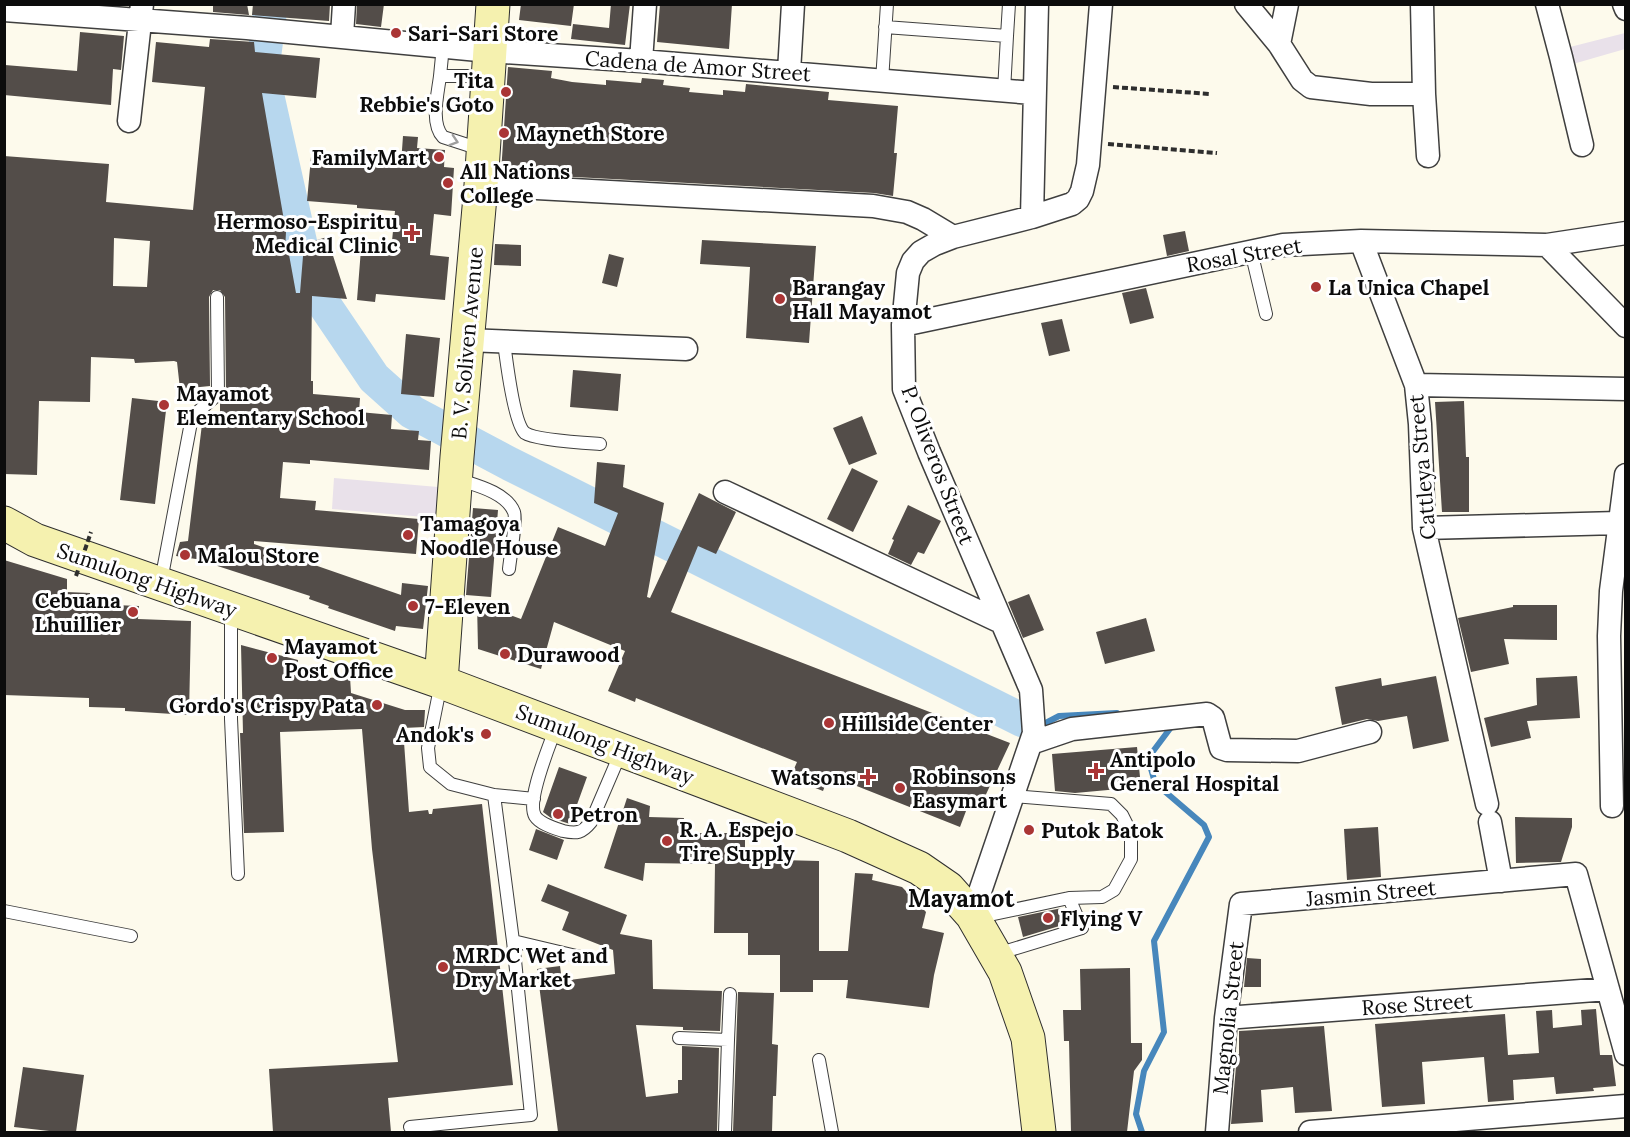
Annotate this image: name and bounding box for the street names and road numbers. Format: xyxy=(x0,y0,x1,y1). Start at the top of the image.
street label: Cadena de Amor Street xyxy=(584,45,813,87)
street label: Rosal Street xyxy=(1184,231,1305,278)
street label: B. V. Soliven Avenue xyxy=(445,246,489,440)
street label: P. Oliveros Street xyxy=(895,382,981,549)
street label: Cattleya Street xyxy=(1402,392,1442,541)
street label: Sumulong Highway xyxy=(53,537,241,623)
street label: Sumulong Highway xyxy=(512,698,698,790)
street label: Jasmin Street xyxy=(1304,874,1438,912)
street label: Magnolia Street xyxy=(1207,939,1250,1096)
street label: Rose Street xyxy=(1360,987,1474,1021)

